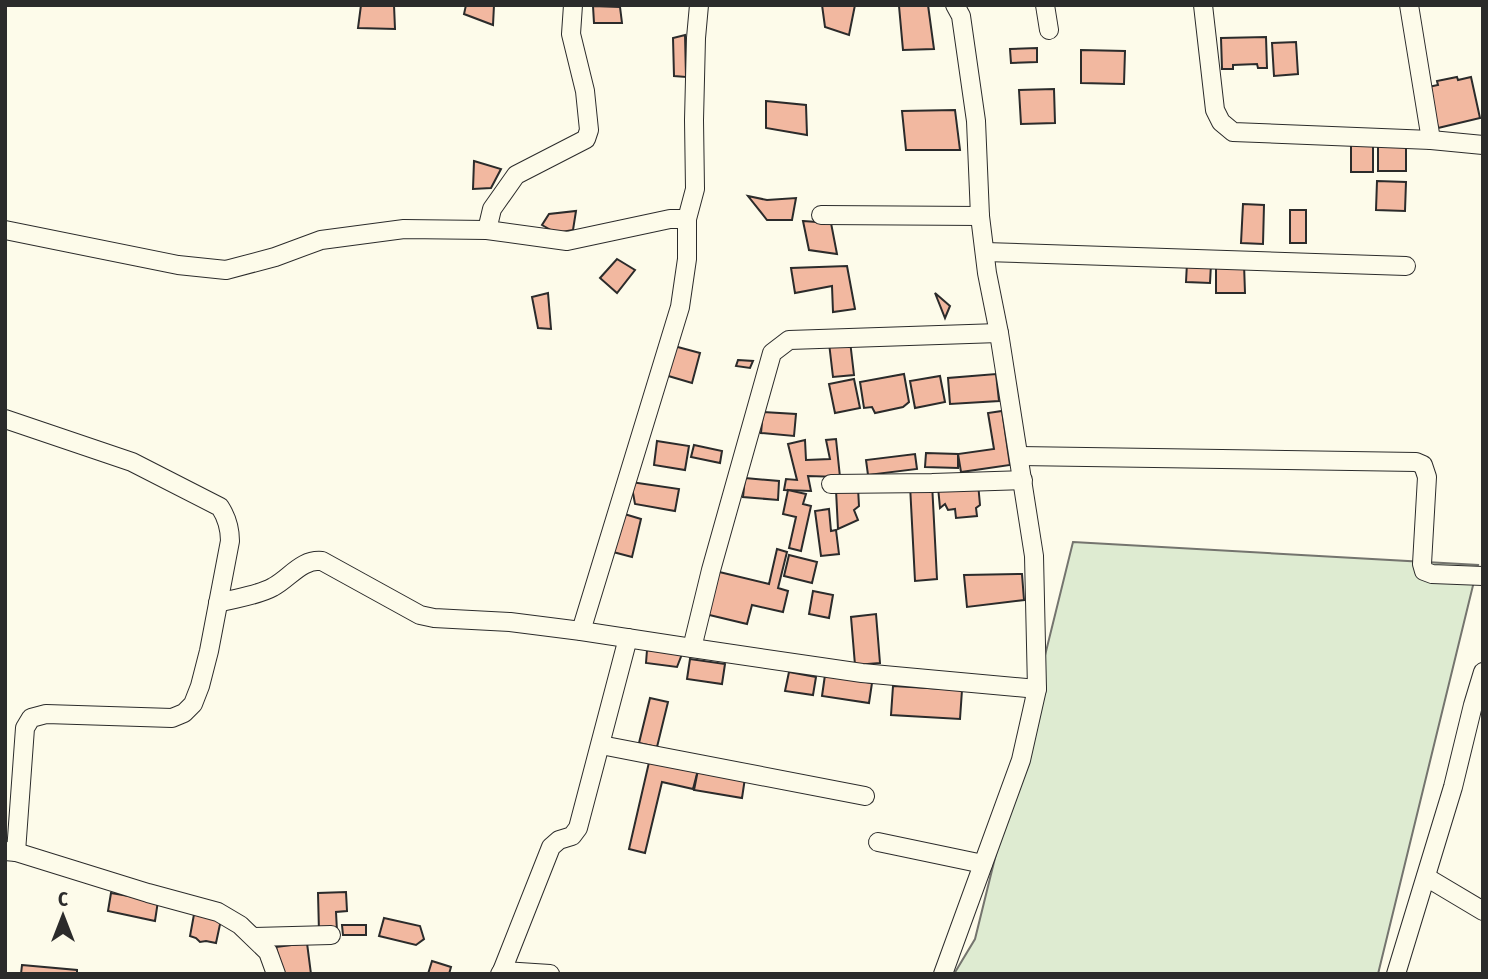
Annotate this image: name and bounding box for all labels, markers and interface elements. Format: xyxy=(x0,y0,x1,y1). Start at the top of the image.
north arrow xyxy=(28,881,98,951)
text: С xyxy=(58,888,68,911)

